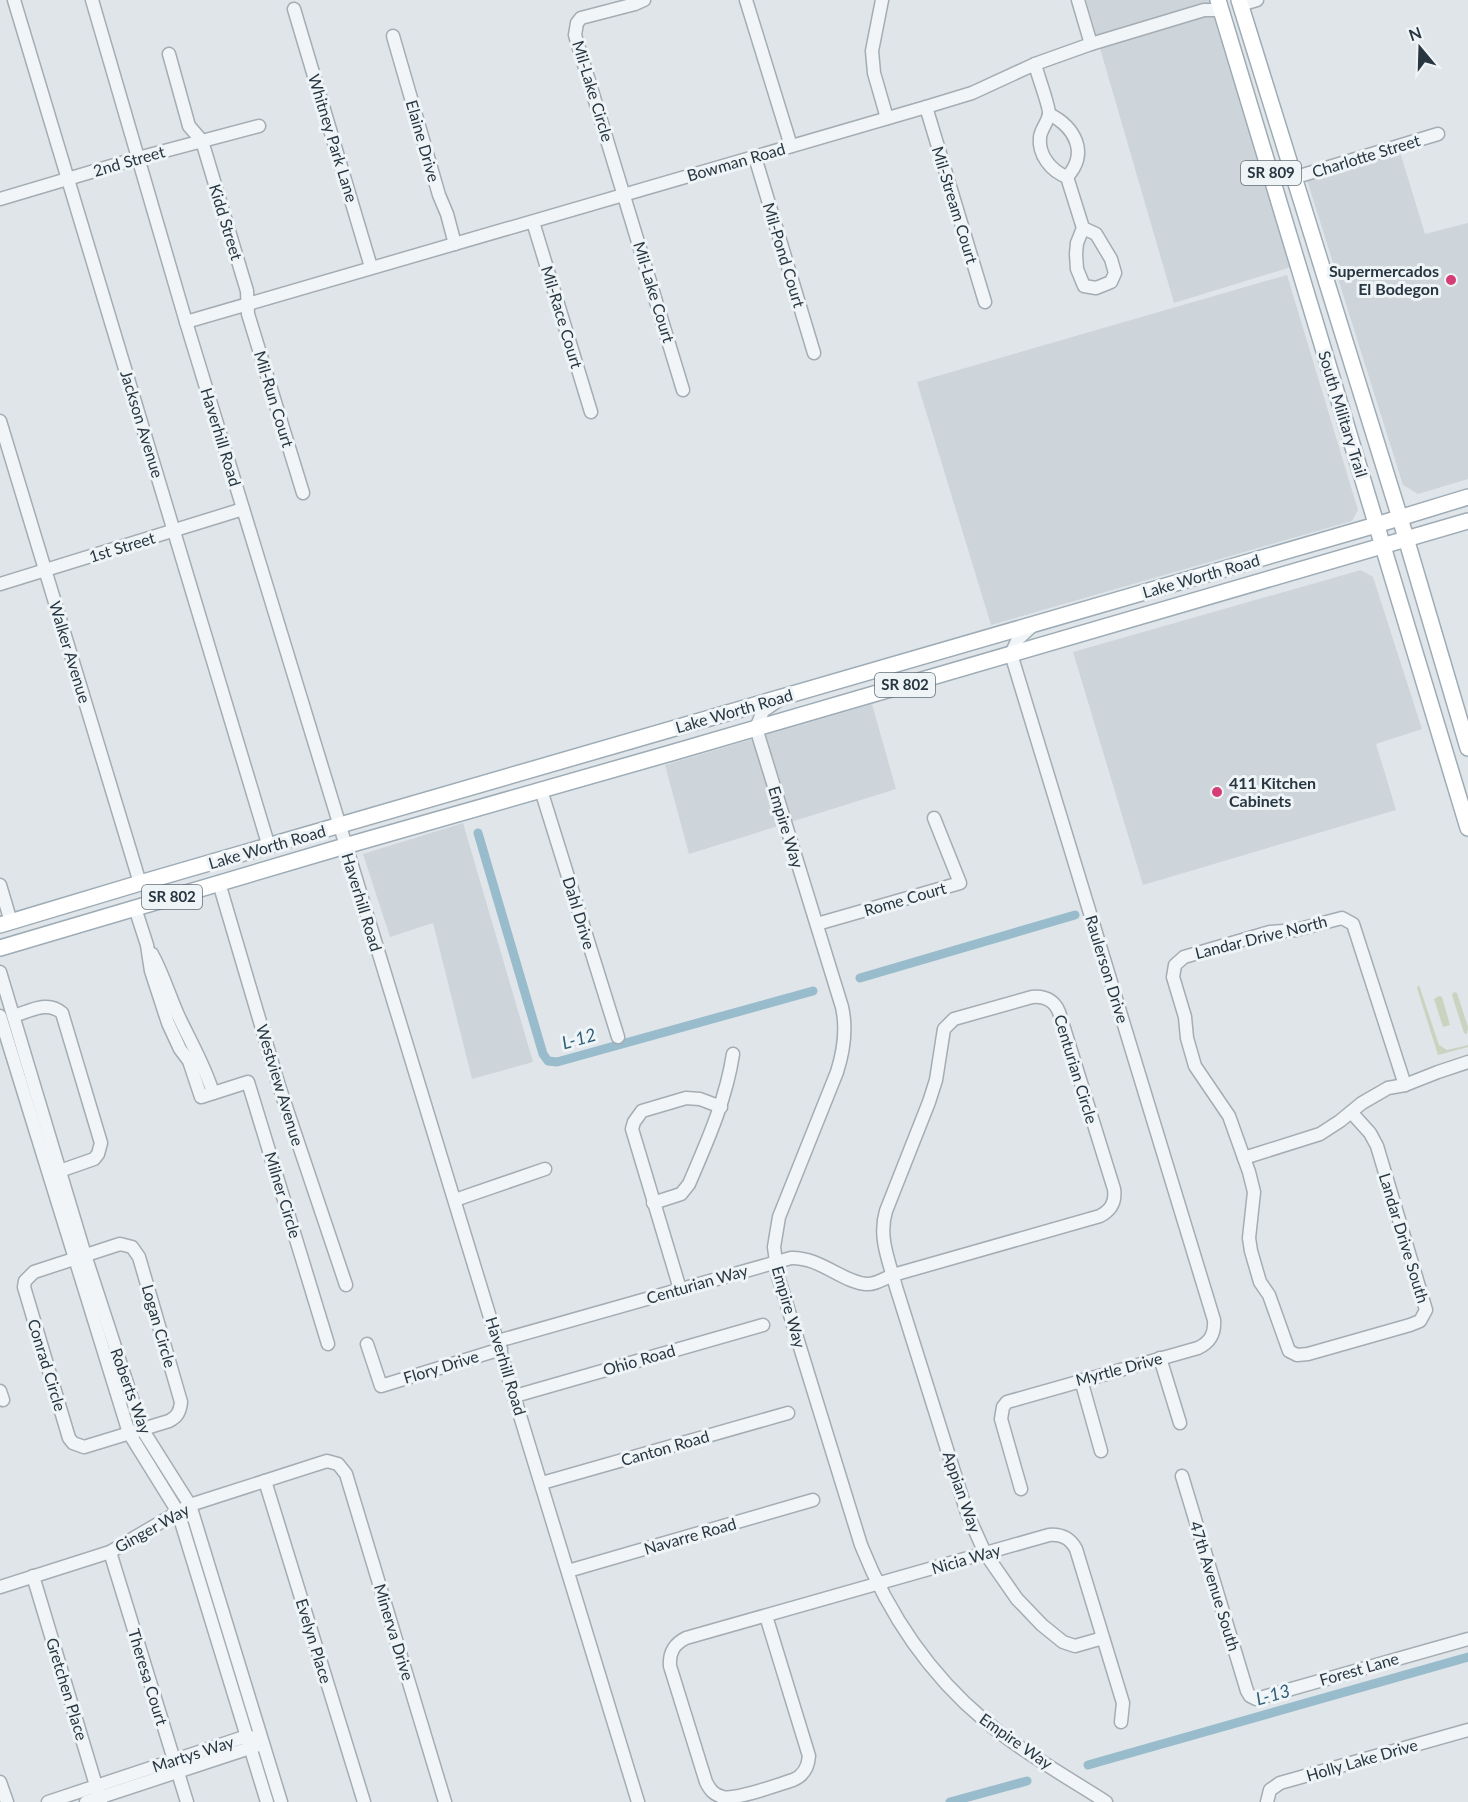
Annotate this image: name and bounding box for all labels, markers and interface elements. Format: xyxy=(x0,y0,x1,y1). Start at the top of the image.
north arrow xyxy=(1390,18,1450,78)
text: N xyxy=(1406,22,1424,44)
street label: Mil-Lake Circle xyxy=(569,38,618,144)
street label: Whitney Park Lane xyxy=(305,71,362,204)
street label: Elaine Drive xyxy=(403,98,444,184)
street label: Charlotte Street xyxy=(1310,130,1422,181)
street label: Bowman Road xyxy=(685,138,787,185)
street label: 2nd Street xyxy=(91,141,167,180)
street label: Mil-Stream Court xyxy=(929,144,982,266)
road number: SR 809 xyxy=(1241,161,1301,185)
street label: Kidd Street xyxy=(206,181,247,262)
street label: Mil-Pond Court xyxy=(760,200,810,310)
street label: Mil-Lake Court xyxy=(630,239,679,345)
place label: Supermercados El Bodegon xyxy=(1329,261,1439,298)
street label: Mil-Race Court xyxy=(538,263,587,371)
marker: Supermercados El Bodegon xyxy=(1444,273,1458,287)
street label: Mil-Run Court xyxy=(251,348,298,450)
street label: South Military Trail xyxy=(1315,348,1372,480)
street label: Jackson Avenue xyxy=(117,368,168,480)
street label: Haverhill Road xyxy=(197,385,245,488)
street label: 1st Street xyxy=(86,527,157,566)
street label: Lake Worth Road xyxy=(1140,550,1262,601)
street label: Walker Avenue xyxy=(46,599,95,705)
road number: SR 802 xyxy=(875,673,935,697)
street label: Lake Worth Road xyxy=(673,685,795,736)
place label: 411 Kitchen Cabinets xyxy=(1229,773,1316,810)
street label: Empire Way xyxy=(765,784,808,871)
marker: 411 Kitchen Cabinets xyxy=(1210,785,1224,799)
street label: Lake Worth Road xyxy=(206,821,328,872)
street label: Haverhill Road xyxy=(338,850,386,953)
street label: Dahl Drive xyxy=(559,874,600,951)
street label: Rome Court xyxy=(862,878,948,919)
road number: SR 802 xyxy=(142,885,202,909)
street label: Landar Drive North xyxy=(1193,911,1329,962)
street label: Raulerson Drive xyxy=(1082,913,1133,1025)
street label: Centurian Circle xyxy=(1051,1012,1102,1126)
street label: Westview Avenue xyxy=(253,1022,308,1148)
water label: L-12 xyxy=(559,1023,598,1053)
street label: Milner Circle xyxy=(261,1149,306,1240)
street label: Landar Drive South xyxy=(1376,1170,1433,1305)
street label: Centurian Way xyxy=(644,1260,750,1307)
street label: Empire Way xyxy=(769,1264,810,1351)
street label: Logan Circle xyxy=(139,1282,180,1370)
street label: Haverhill Road xyxy=(482,1314,530,1417)
street label: Conrad Circle xyxy=(24,1317,70,1413)
street label: Ohio Road xyxy=(601,1340,677,1379)
street label: Roberts Way xyxy=(107,1345,156,1437)
street label: Flory Drive xyxy=(401,1346,481,1387)
street label: Myrtle Drive xyxy=(1073,1348,1164,1389)
street label: Canton Road xyxy=(619,1426,711,1469)
street label: Appian Way xyxy=(940,1449,986,1536)
street label: Ginger Way xyxy=(111,1499,193,1556)
street label: Navarre Road xyxy=(642,1513,738,1558)
street label: 47th Avenue South xyxy=(1187,1518,1244,1653)
street label: Nicia Way xyxy=(929,1539,1003,1577)
street label: Minerva Drive xyxy=(371,1581,418,1682)
street label: Evelyn Place xyxy=(293,1596,336,1686)
street label: Theresa Court xyxy=(125,1626,172,1728)
street label: Gretchen Place xyxy=(43,1635,92,1743)
street label: Forest Lane xyxy=(1317,1648,1401,1689)
water label: L-13 xyxy=(1253,1679,1292,1709)
street label: Empire Way xyxy=(976,1709,1057,1773)
street label: Martys Way xyxy=(150,1731,237,1776)
street label: Holly Lake Drive xyxy=(1304,1735,1420,1785)

